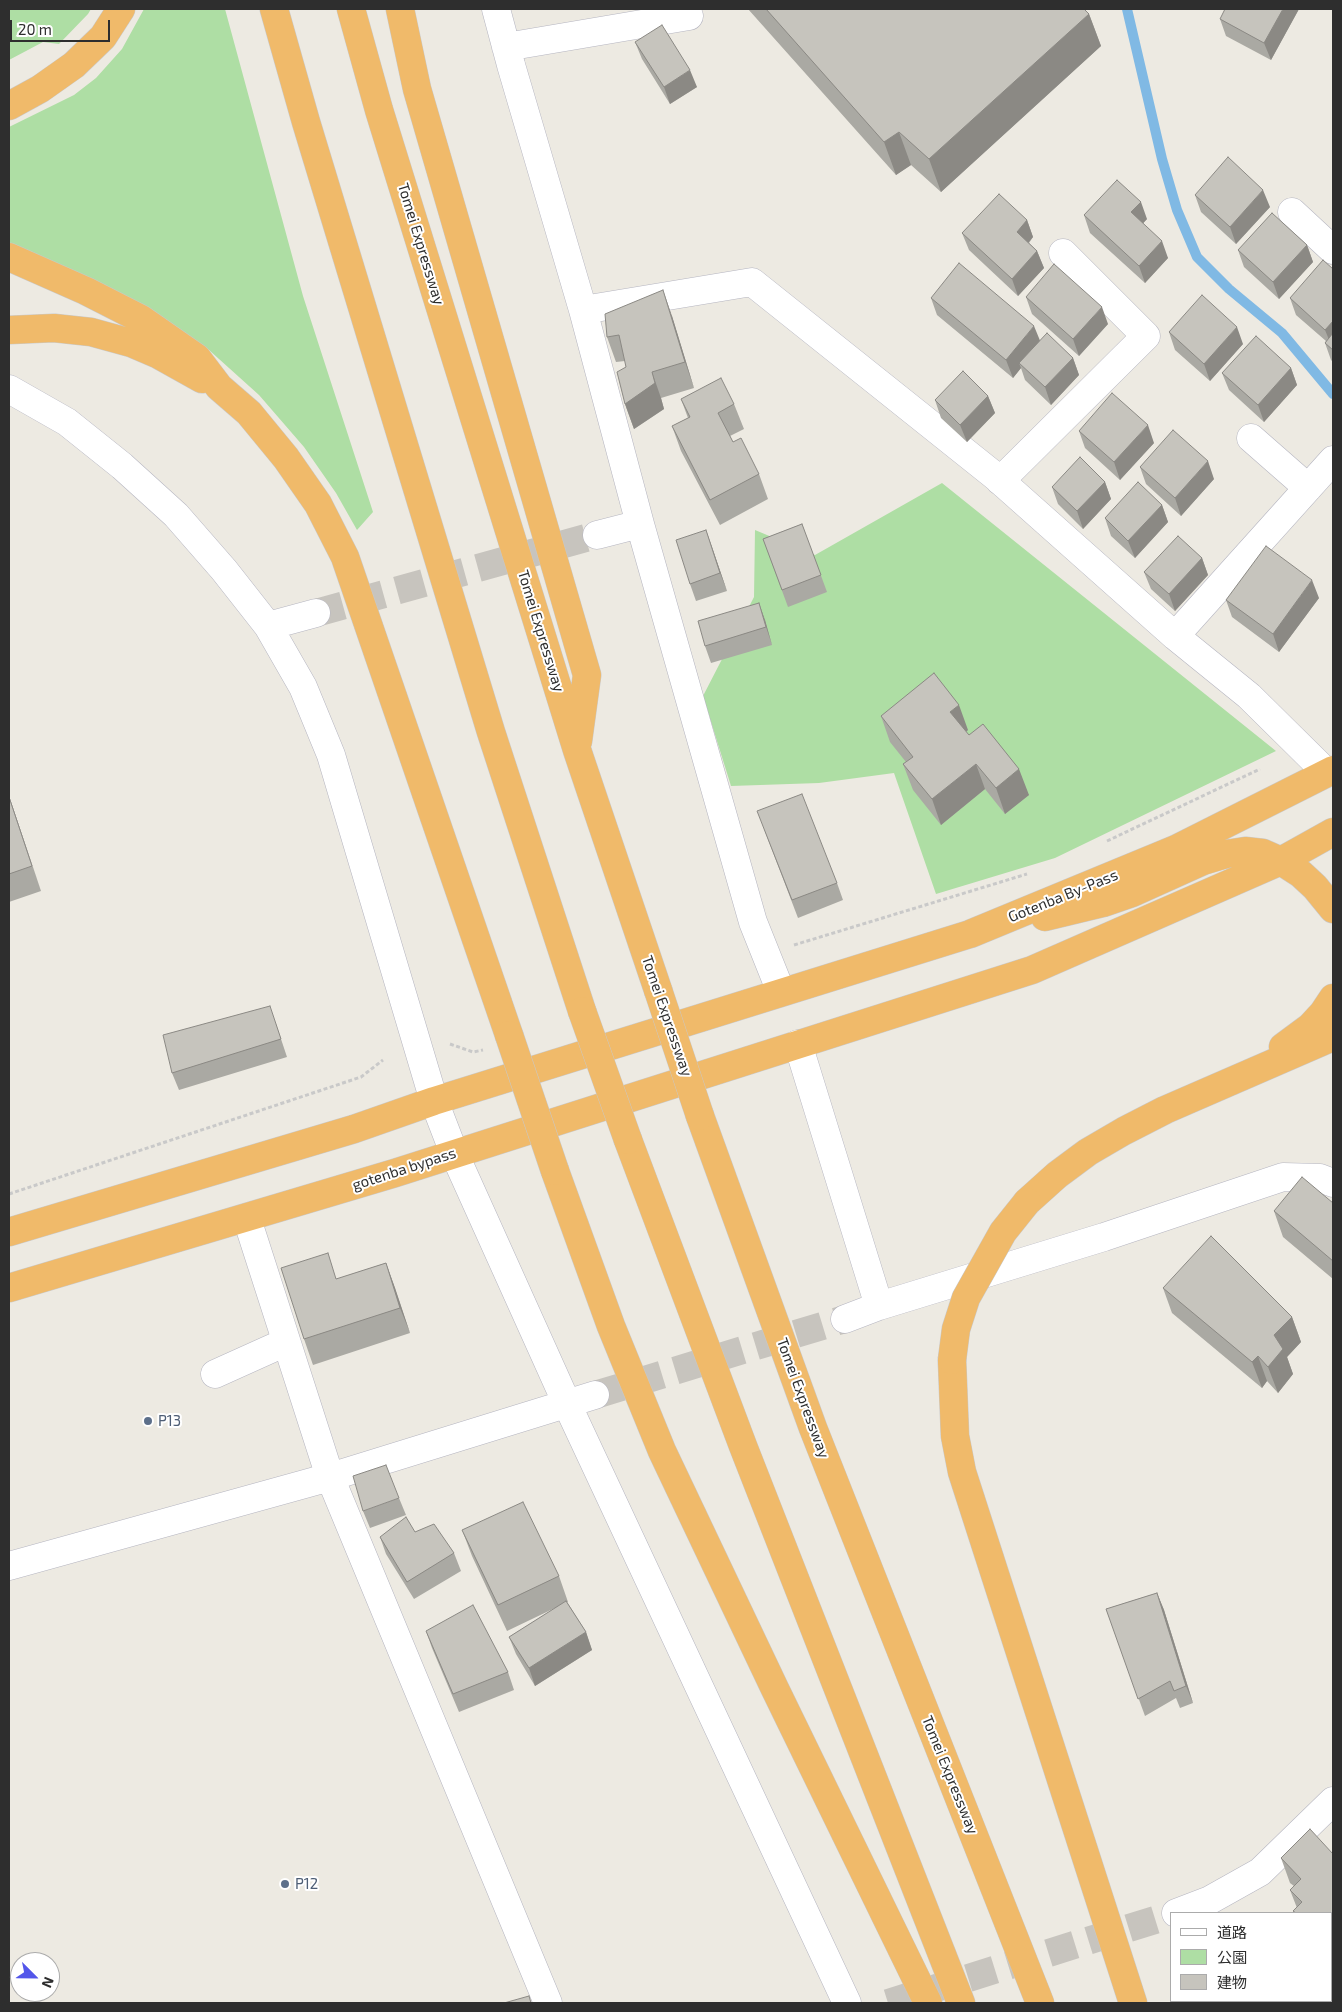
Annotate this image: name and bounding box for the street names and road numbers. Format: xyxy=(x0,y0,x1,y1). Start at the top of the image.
street label: Tomei Expressway xyxy=(394,181,448,307)
street label: Tomei Expressway xyxy=(514,568,568,694)
street label: Gotenba By-Pass xyxy=(1005,866,1121,926)
street label: Tomei Expressway xyxy=(638,953,696,1079)
street label: gotenba bypass xyxy=(350,1144,458,1194)
street label: Tomei Expressway xyxy=(773,1336,833,1460)
street label: Tomei Expressway xyxy=(918,1713,982,1837)

